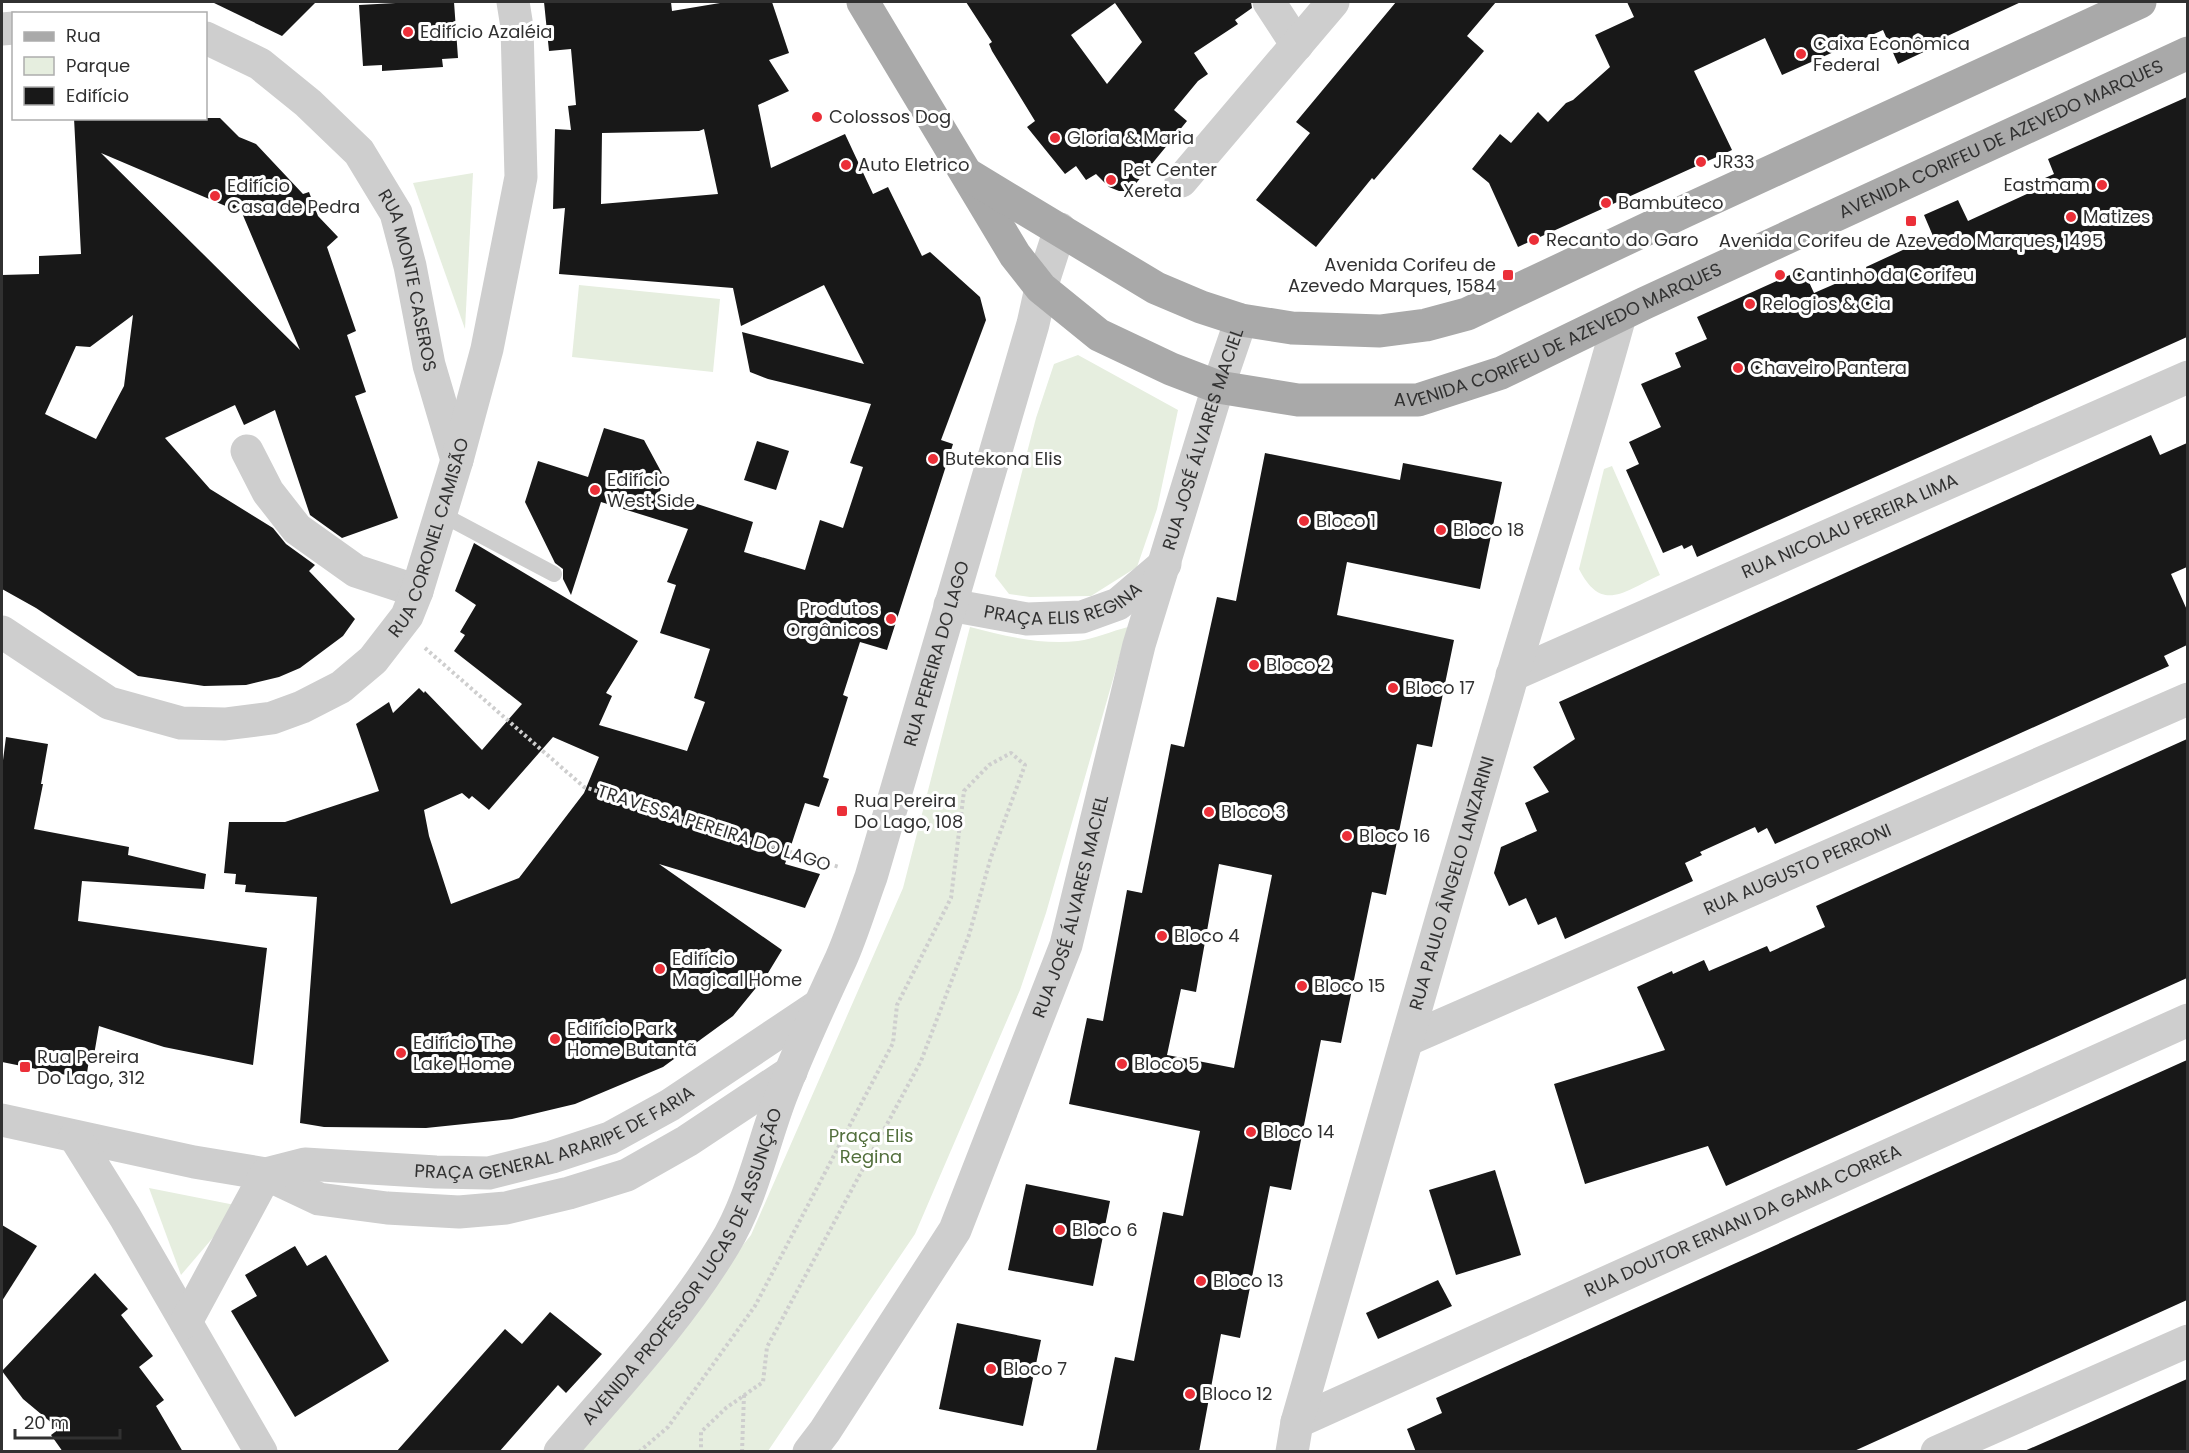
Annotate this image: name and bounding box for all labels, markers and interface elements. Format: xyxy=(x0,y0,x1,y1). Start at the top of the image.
legend xyxy=(12,12,207,120)
place label: Edifício Azaléia xyxy=(420,19,553,44)
text: Rua xyxy=(66,23,101,48)
marker: Edifício Azaléia xyxy=(401,25,415,39)
place label: Caixa Econômica Federal xyxy=(1813,31,1970,77)
marker: Caixa Econômica Federal xyxy=(1794,47,1808,61)
text: Parque xyxy=(66,53,130,78)
street label: AVENIDA CORIFEU DE AZEVEDO MARQUES xyxy=(1834,53,2167,224)
text: Edifício xyxy=(66,83,129,108)
place label: Colossos Dog xyxy=(829,104,951,129)
marker: Colossos Dog xyxy=(810,110,824,124)
place label: Gloria & Maria xyxy=(1067,125,1194,150)
marker: Gloria & Maria xyxy=(1048,131,1062,145)
place label: JR33 xyxy=(1713,149,1755,174)
place label: Auto Eletrico xyxy=(858,152,970,177)
marker: JR33 xyxy=(1694,155,1708,169)
place label: Pet Center Xereta xyxy=(1123,157,1217,203)
marker: Auto Eletrico xyxy=(839,158,853,172)
place label: Eastmam xyxy=(2003,172,2090,197)
place label: Edifício Casa de Pedra xyxy=(227,173,360,219)
marker: Pet Center Xereta xyxy=(1104,173,1118,187)
marker: Eastmam xyxy=(2095,178,2109,192)
street label: RUA MONTE CASEROS xyxy=(372,184,443,375)
marker: Edifício Casa de Pedra xyxy=(208,189,222,203)
place label: Bambuteco xyxy=(1618,190,1724,215)
marker: Bambuteco xyxy=(1599,196,1613,210)
place label: Matizes xyxy=(2083,204,2150,229)
marker: Matizes xyxy=(2064,210,2078,224)
marker: Avenida Corifeu de Azevedo Marques, 1495 xyxy=(1904,214,1918,228)
place label: Recanto do Garo xyxy=(1546,227,1699,252)
place label: Avenida Corifeu de Azevedo Marques, 1495 xyxy=(1719,228,2103,253)
marker: Recanto do Garo xyxy=(1527,233,1541,247)
place label: Avenida Corifeu de Azevedo Marques, 1584 xyxy=(1288,252,1496,298)
street label: AVENIDA CORIFEU DE AZEVEDO MARQUES xyxy=(1394,256,1726,412)
place label: Cantinho da Corifeu xyxy=(1792,262,1974,287)
marker: Avenida Corifeu de Azevedo Marques, 1584 xyxy=(1501,268,1515,282)
marker: Cantinho da Corifeu xyxy=(1773,268,1787,282)
place label: Relogios & Cia xyxy=(1762,291,1891,316)
marker: Relogios & Cia xyxy=(1743,297,1757,311)
street label: RUA JOSÉ ÁLVARES MACIEL xyxy=(1156,325,1249,553)
place label: Chaveiro Pantera xyxy=(1750,355,1907,380)
marker: Chaveiro Pantera xyxy=(1731,361,1745,375)
street label: RUA CORONEL CAMISÃO xyxy=(382,435,474,642)
place label: Butekona Elis xyxy=(945,446,1062,471)
marker: Butekona Elis xyxy=(926,452,940,466)
place label: Edifício West Side xyxy=(607,467,695,513)
street label: RUA NICOLAU PEREIRA LIMA xyxy=(1737,467,1962,584)
marker: Edifício West Side xyxy=(588,483,602,497)
place label: Bloco 1 xyxy=(1316,508,1376,533)
marker: Bloco 1 xyxy=(1297,514,1311,528)
place label: Bloco 18 xyxy=(1453,517,1524,542)
marker: Bloco 18 xyxy=(1434,523,1448,537)
street label: RUA PEREIRA DO LAGO xyxy=(897,558,975,749)
street label: PRAÇA ELIS REGINA xyxy=(982,576,1147,631)
place label: Produtos Orgânicos xyxy=(786,596,879,642)
marker: Produtos Orgânicos xyxy=(884,612,898,626)
place label: Bloco 2 xyxy=(1266,652,1331,677)
marker: Bloco 2 xyxy=(1247,658,1261,672)
place label: Bloco 17 xyxy=(1405,675,1475,700)
marker: Bloco 17 xyxy=(1386,681,1400,695)
street label: RUA PAULO ÂNGELO LANZARINI xyxy=(1403,753,1500,1013)
street label: TRAVESSA PEREIRA DO LAGO xyxy=(594,778,834,877)
place label: Rua Pereira Do Lago, 108 xyxy=(854,788,963,834)
street label: RUA JOSÉ ÁLVARES MACIEL xyxy=(1026,792,1114,1021)
place label: Bloco 3 xyxy=(1221,799,1286,824)
marker: Rua Pereira Do Lago, 108 xyxy=(835,804,849,818)
marker: Bloco 3 xyxy=(1202,805,1216,819)
street label: RUA AUGUSTO PERRONI xyxy=(1699,817,1895,921)
place label: Bloco 16 xyxy=(1359,823,1430,848)
marker: Bloco 16 xyxy=(1340,829,1354,843)
place label: Bloco 4 xyxy=(1174,923,1240,948)
marker: Bloco 4 xyxy=(1155,929,1169,943)
place label: Edifício Magical Home xyxy=(672,946,802,992)
marker: Edifício Magical Home xyxy=(653,962,667,976)
place label: Bloco 15 xyxy=(1314,973,1385,998)
marker: Bloco 15 xyxy=(1295,979,1309,993)
place label: Edifício Park Home Butantã xyxy=(567,1016,697,1062)
place label: Edifício The Lake Home xyxy=(413,1030,513,1076)
marker: Edifício Park Home Butantã xyxy=(548,1032,562,1046)
place label: Rua Pereira Do Lago, 312 xyxy=(37,1044,145,1090)
marker: Edifício The Lake Home xyxy=(394,1046,408,1060)
place label: Bloco 5 xyxy=(1134,1051,1200,1076)
marker: Bloco 5 xyxy=(1115,1057,1129,1071)
marker: Rua Pereira Do Lago, 312 xyxy=(18,1060,32,1074)
street label: PRAÇA GENERAL ARARIPE DE FARIA xyxy=(414,1079,699,1185)
street label: AVENIDA PROFESSOR LUCAS DE ASSUNÇÃO xyxy=(576,1104,788,1430)
place label: Bloco 14 xyxy=(1263,1119,1334,1144)
park label: Praça Elis Regina xyxy=(829,1123,913,1169)
marker: Bloco 14 xyxy=(1244,1125,1258,1139)
street label: RUA DOUTOR ERNANI DA GAMA CORREA xyxy=(1580,1138,1905,1303)
place label: Bloco 6 xyxy=(1072,1217,1138,1242)
marker: Bloco 6 xyxy=(1053,1223,1067,1237)
place label: Bloco 13 xyxy=(1213,1268,1284,1293)
marker: Bloco 13 xyxy=(1194,1274,1208,1288)
place label: Bloco 7 xyxy=(1003,1356,1067,1381)
marker: Bloco 7 xyxy=(984,1362,998,1376)
place label: Bloco 12 xyxy=(1202,1381,1272,1406)
marker: Bloco 12 xyxy=(1183,1387,1197,1401)
scale bar xyxy=(15,1402,120,1440)
text: 20 m xyxy=(24,1410,69,1435)

